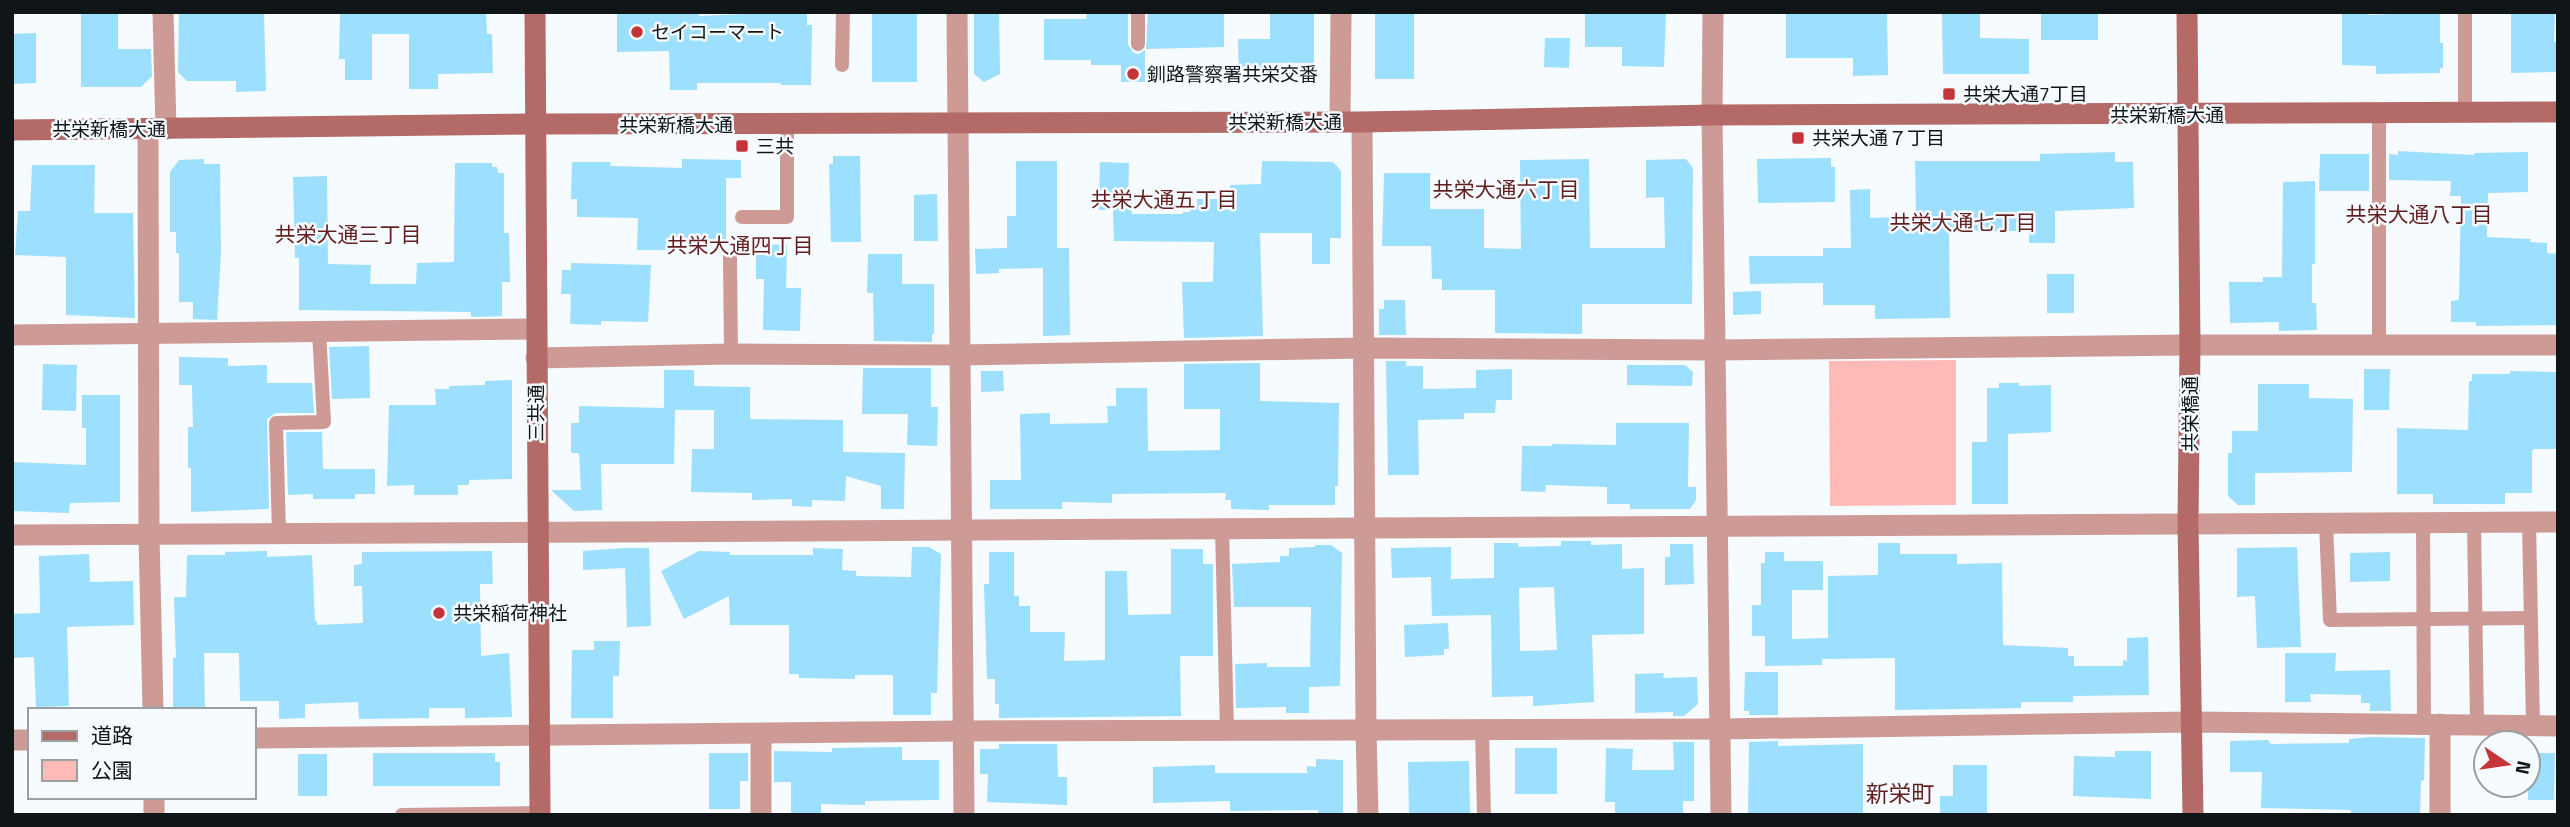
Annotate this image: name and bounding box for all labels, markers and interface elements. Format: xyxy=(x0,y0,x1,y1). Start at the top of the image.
place label: セイコーマート xyxy=(651,17,784,46)
marker: セイコーマート xyxy=(629,24,645,40)
place label: 釧路警察署共栄交番 xyxy=(1147,59,1318,88)
marker: 釧路警察署共栄交番 xyxy=(1125,66,1141,82)
place label: 共栄大通7丁目 xyxy=(1963,79,2088,108)
marker: 共栄大通7丁目 xyxy=(1941,86,1957,102)
street label: 共栄新橋大通 xyxy=(2110,100,2224,129)
street label: 共栄新橋大通 xyxy=(1228,107,1342,136)
street label: 共栄新橋大通 xyxy=(619,110,733,139)
street label: 共栄新橋大通 xyxy=(52,114,166,143)
place label: 共栄大通７丁目 xyxy=(1812,123,1945,152)
marker: 共栄大通７丁目 xyxy=(1790,130,1806,146)
place label: 三共 xyxy=(756,131,794,160)
marker: 三共 xyxy=(734,138,750,154)
district label: 共栄大通六丁目 xyxy=(1433,173,1580,205)
district label: 共栄大通五丁目 xyxy=(1091,183,1238,215)
district label: 共栄大通八丁目 xyxy=(2346,198,2493,230)
district label: 共栄大通七丁目 xyxy=(1890,206,2037,238)
district label: 共栄大通三丁目 xyxy=(275,218,422,250)
district label: 共栄大通四丁目 xyxy=(667,229,814,261)
street label: 共栄橋通 xyxy=(2175,376,2204,452)
street label: 三共通 xyxy=(521,384,550,442)
place label: 共栄稲荷神社 xyxy=(453,598,567,627)
marker: 共栄稲荷神社 xyxy=(431,605,447,621)
legend xyxy=(28,708,256,799)
text: 道路 xyxy=(91,719,133,751)
north arrow xyxy=(2472,729,2542,799)
text: 公園 xyxy=(91,754,133,786)
text: N xyxy=(2508,758,2540,778)
district label: 新栄町 xyxy=(1866,776,1935,811)

